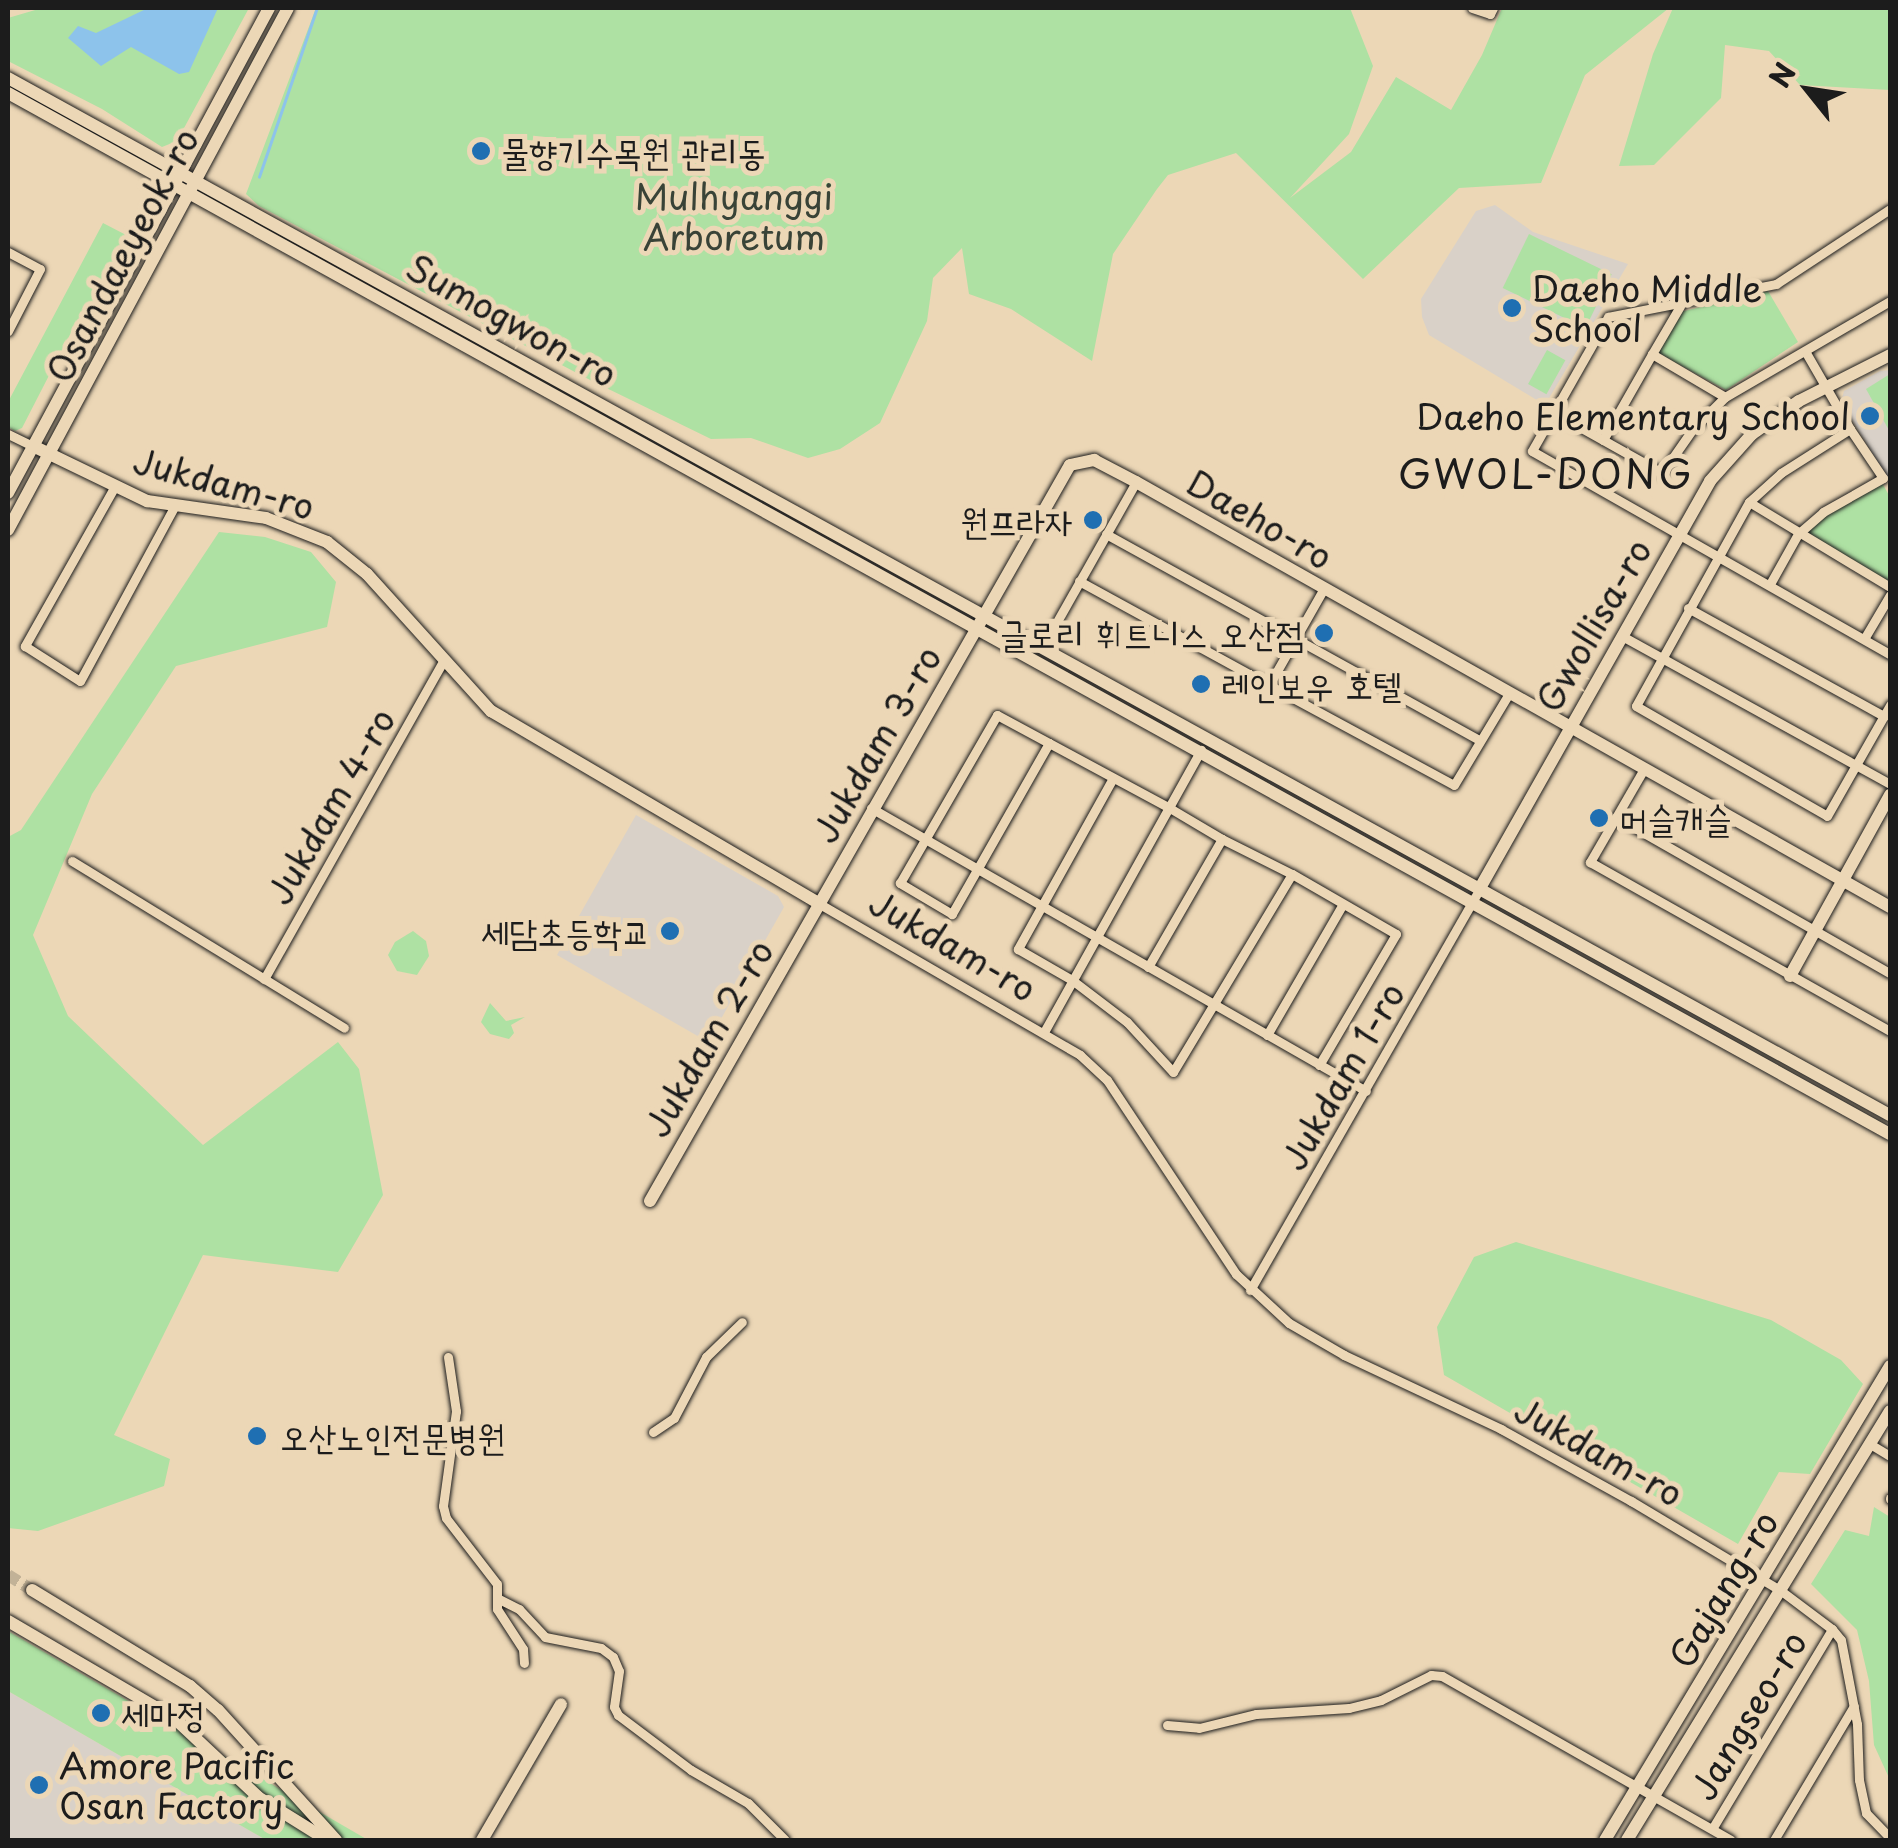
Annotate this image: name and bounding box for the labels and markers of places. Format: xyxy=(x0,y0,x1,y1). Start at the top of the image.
place label: 물향기수목원 관리동 xyxy=(501,130,766,172)
marker: 물향기수목원 관리동 xyxy=(470,140,492,162)
place label: Daeho Middle School xyxy=(1532,267,1764,349)
marker: Daeho Middle School xyxy=(1501,297,1523,319)
place label: Daeho Elementary School xyxy=(1415,395,1850,437)
marker: Daeho Elementary School xyxy=(1859,405,1881,427)
place label: 원프라자 xyxy=(960,499,1073,541)
marker: 원프라자 xyxy=(1082,509,1104,531)
place label: 글로리 휘트니스 오산점 xyxy=(1000,612,1304,654)
marker: 글로리 휘트니스 오산점 xyxy=(1313,622,1335,644)
place label: 레인보우 호텔 xyxy=(1221,663,1401,705)
marker: 레인보우 호텔 xyxy=(1190,673,1212,695)
place label: 머슬캐슬 xyxy=(1619,797,1732,839)
marker: 머슬캐슬 xyxy=(1588,807,1610,829)
place label: 세담초등학교 xyxy=(481,910,650,952)
marker: 세담초등학교 xyxy=(659,920,681,942)
place label: 오산노인전문병원 xyxy=(280,1415,505,1457)
marker: 오산노인전문병원 xyxy=(244,1423,270,1449)
place label: 세마정 xyxy=(121,1692,205,1734)
marker: 세마정 xyxy=(90,1702,112,1724)
place label: Amore Pacific Osan Factory xyxy=(59,1744,295,1826)
marker: Amore Pacific Osan Factory xyxy=(28,1774,50,1796)

